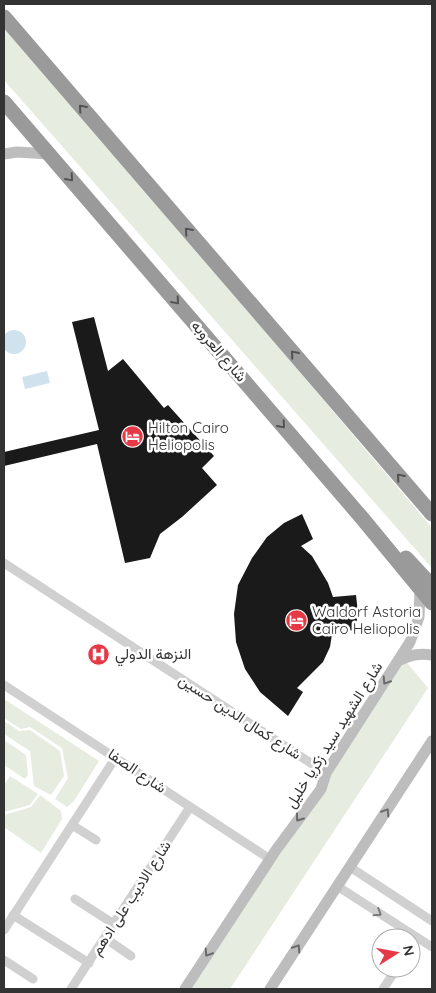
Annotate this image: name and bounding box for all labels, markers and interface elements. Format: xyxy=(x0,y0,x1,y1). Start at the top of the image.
one-way arrow xyxy=(80,105,88,114)
one-way arrow xyxy=(64,173,73,182)
one-way arrow xyxy=(186,228,194,237)
one-way arrow xyxy=(170,296,179,305)
street label: شارع العروبه xyxy=(186,316,251,387)
one-way arrow xyxy=(291,351,300,360)
place label: Hilton Cairo Heliopolis xyxy=(148,418,229,454)
one-way arrow xyxy=(276,419,285,428)
hotel icon: Hilton Cairo Heliopolis xyxy=(120,425,144,449)
one-way arrow xyxy=(397,474,406,483)
place label: Waldorf Astoria Cairo Heliopolis xyxy=(312,602,421,638)
hotel icon: Waldorf Astoria Cairo Heliopolis xyxy=(284,609,308,633)
hospital icon: النزهة الدولي xyxy=(87,642,111,666)
place label: النزهة الدولي xyxy=(115,644,191,667)
street label: شارع الشهيد سيد زكريا خليل xyxy=(281,658,388,812)
street label: شارع كمال الدين حسين xyxy=(174,670,305,765)
one-way arrow xyxy=(382,676,392,685)
street label: شارع الصفا xyxy=(103,744,170,799)
one-way arrow xyxy=(379,809,389,818)
one-way arrow xyxy=(296,812,305,822)
street label: شارع الاديب على ادهم xyxy=(86,837,177,960)
one-way arrow xyxy=(373,906,382,916)
north arrow xyxy=(371,928,421,978)
text: N xyxy=(399,944,419,957)
one-way arrow xyxy=(291,945,300,954)
one-way arrow xyxy=(205,947,215,956)

